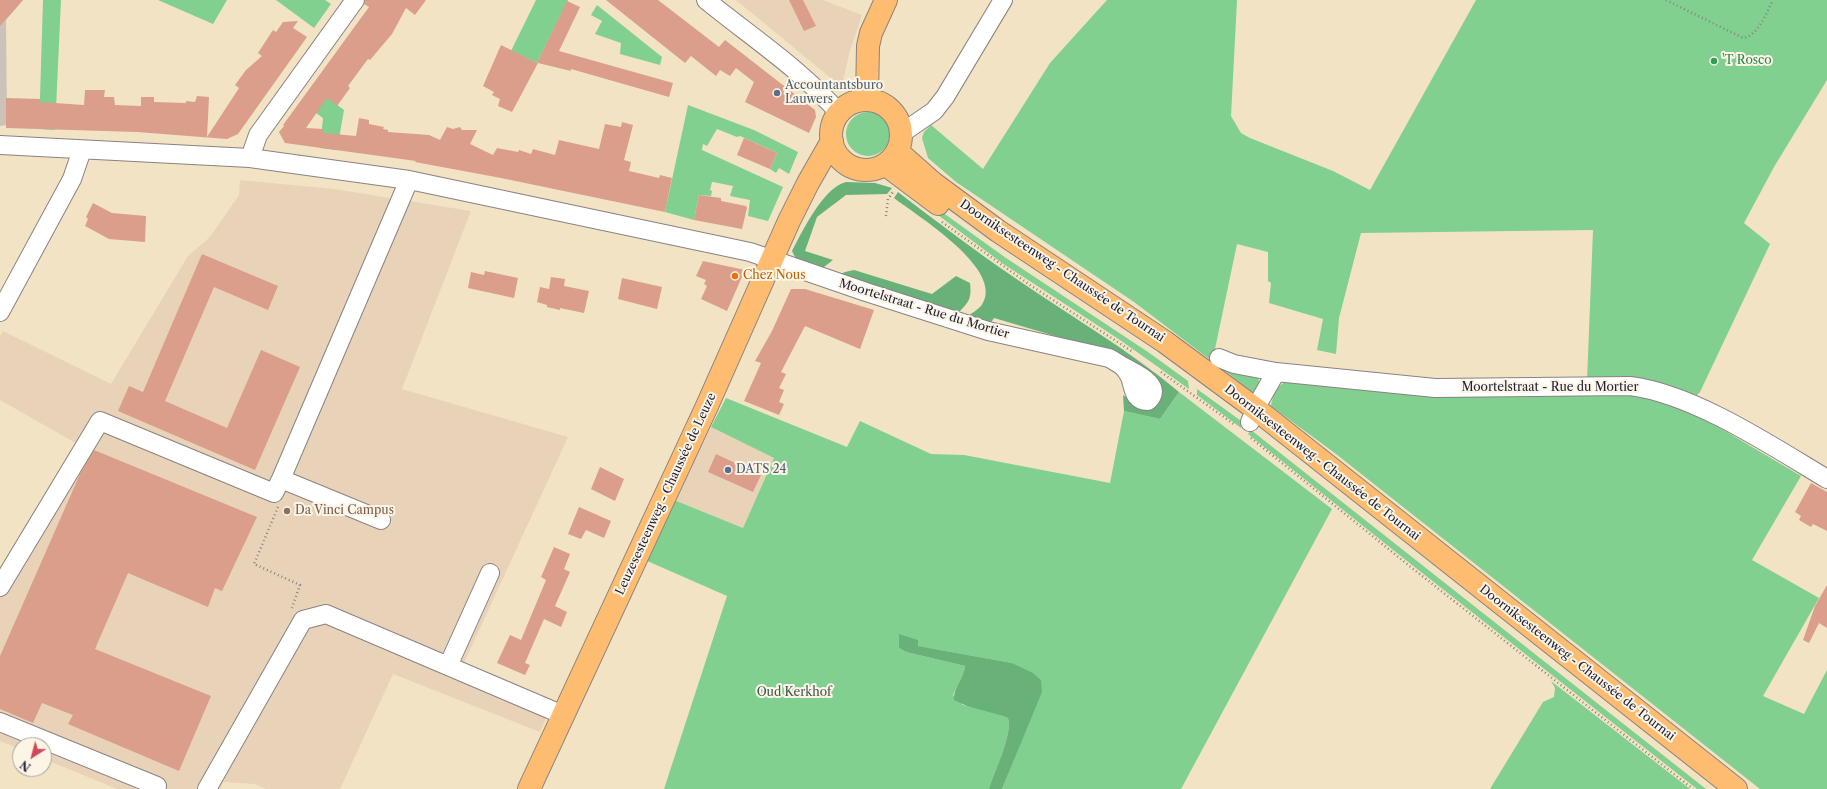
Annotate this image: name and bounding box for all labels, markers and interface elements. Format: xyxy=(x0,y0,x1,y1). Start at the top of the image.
place label: 'T Rosco xyxy=(1722,54,1772,68)
marker: 'T Rosco xyxy=(1709,56,1719,66)
place label: Accountantsburo Lauwers xyxy=(785,79,883,107)
marker: Accountantsburo Lauwers xyxy=(772,88,782,98)
street label: Doorniksesteenweg - Chaussée de Tournai xyxy=(957,197,1167,345)
place label: Chez Nous xyxy=(743,269,805,283)
marker: Chez Nous xyxy=(730,271,740,281)
street label: Moortelstraat - Rue du Mortier xyxy=(837,276,1011,342)
street label: Moortelstraat - Rue du Mortier xyxy=(1461,381,1639,395)
street label: Doorniksesteenweg - Chaussée de Tournai xyxy=(1221,382,1423,544)
street label: Leuzesesteenweg - Chaussée de Leuze xyxy=(613,391,719,597)
place label: DATS 24 xyxy=(736,463,787,477)
marker: DATS 24 xyxy=(723,465,733,475)
place label: Da Vinci Campus xyxy=(295,504,394,518)
marker: Da Vinci Campus xyxy=(282,506,292,516)
street label: Doorniksesteenweg - Chaussée de Tournai xyxy=(1476,582,1678,744)
park label: Oud Kerkhof xyxy=(757,686,831,700)
north arrow xyxy=(12,737,52,777)
text: N xyxy=(18,757,34,774)

